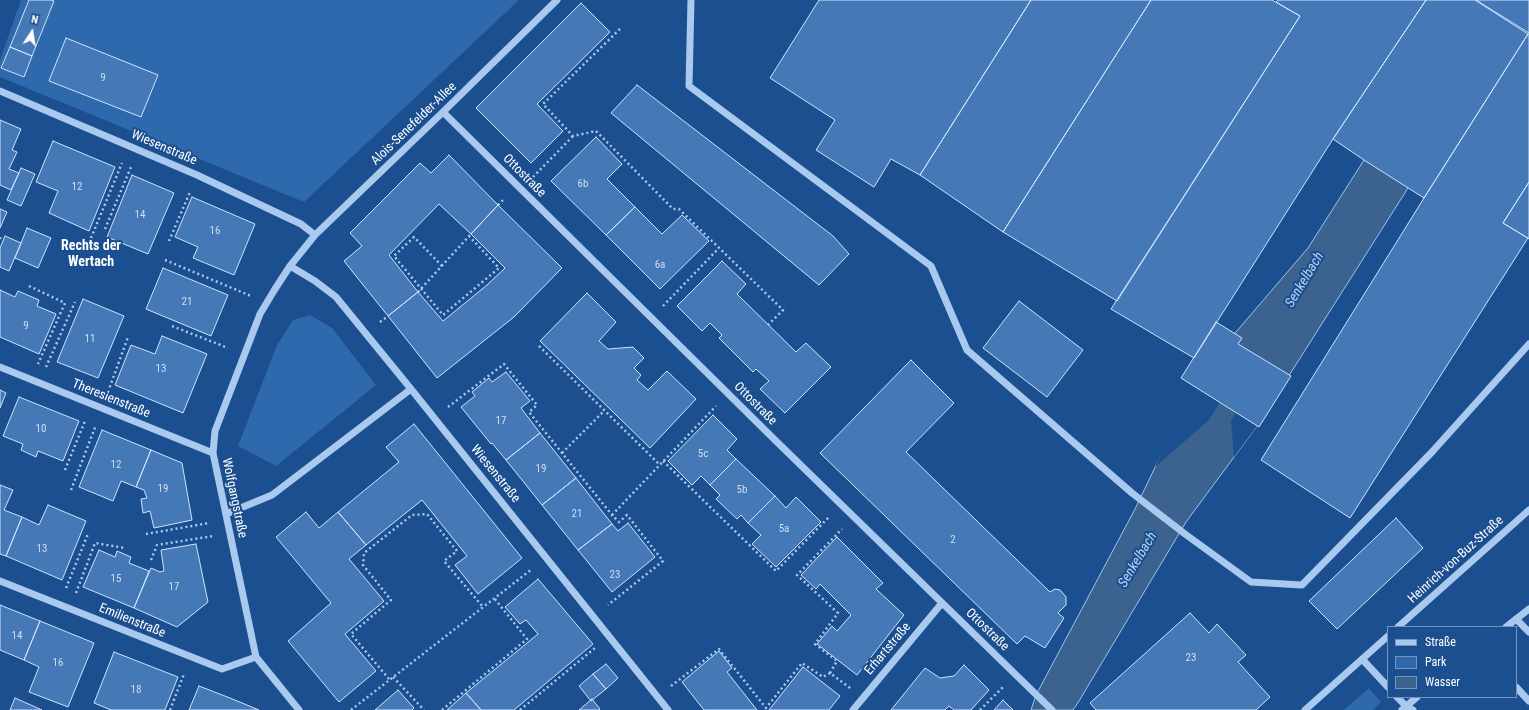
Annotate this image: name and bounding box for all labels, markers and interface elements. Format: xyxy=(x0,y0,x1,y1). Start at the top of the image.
north arrow xyxy=(12,12,52,52)
text: N xyxy=(30,13,39,27)
house number: 9 xyxy=(100,71,106,85)
street label: Alois-Senefelder-Allee xyxy=(368,79,460,169)
street label: Wiesenstraße xyxy=(129,127,199,169)
street label: Ottostraße xyxy=(499,151,549,201)
house number: 6b xyxy=(578,177,588,191)
house number: 12 xyxy=(72,180,82,194)
house number: 14 xyxy=(135,208,145,222)
house number: 16 xyxy=(210,224,220,238)
district label: Rechts der Wertach xyxy=(61,238,121,270)
water label: Senkelbach xyxy=(1282,249,1328,311)
house number: 6a xyxy=(655,258,665,272)
house number: 21 xyxy=(182,295,192,309)
house number: 9 xyxy=(23,319,29,333)
house number: 11 xyxy=(85,332,95,346)
house number: 13 xyxy=(156,362,166,376)
street label: Theresienstraße xyxy=(70,376,152,422)
street label: Ottostraße xyxy=(730,379,780,429)
house number: 17 xyxy=(496,414,506,428)
house number: 10 xyxy=(36,422,46,436)
street label: Wiesenstraße xyxy=(467,442,523,506)
house number: 5c xyxy=(698,447,708,461)
street label: Wolfgangstraße xyxy=(218,457,250,539)
house number: 12 xyxy=(111,458,121,472)
house number: 19 xyxy=(536,462,546,476)
house number: 19 xyxy=(158,482,168,496)
house number: 5b xyxy=(737,483,747,497)
house number: 21 xyxy=(572,507,582,521)
street label: Heinrich-von-Buz-Straße xyxy=(1405,513,1507,607)
house number: 5a xyxy=(779,522,789,536)
water label: Senkelbach xyxy=(1115,529,1161,591)
house number: 2 xyxy=(950,533,956,547)
house number: 13 xyxy=(37,542,47,556)
house number: 23 xyxy=(610,568,620,582)
house number: 15 xyxy=(111,572,121,586)
house number: 17 xyxy=(169,580,179,594)
street label: Emilienstraße xyxy=(97,601,167,641)
street label: Ottostraße xyxy=(962,605,1012,655)
street label: Erhartstraße xyxy=(862,620,914,678)
legend xyxy=(1387,626,1517,698)
house number: 14 xyxy=(12,629,22,643)
text: Straße xyxy=(1425,635,1456,649)
house number: 23 xyxy=(1186,651,1196,665)
text: Park xyxy=(1425,655,1446,669)
house number: 16 xyxy=(53,656,63,670)
text: Wasser xyxy=(1425,675,1460,689)
house number: 18 xyxy=(131,683,141,697)

